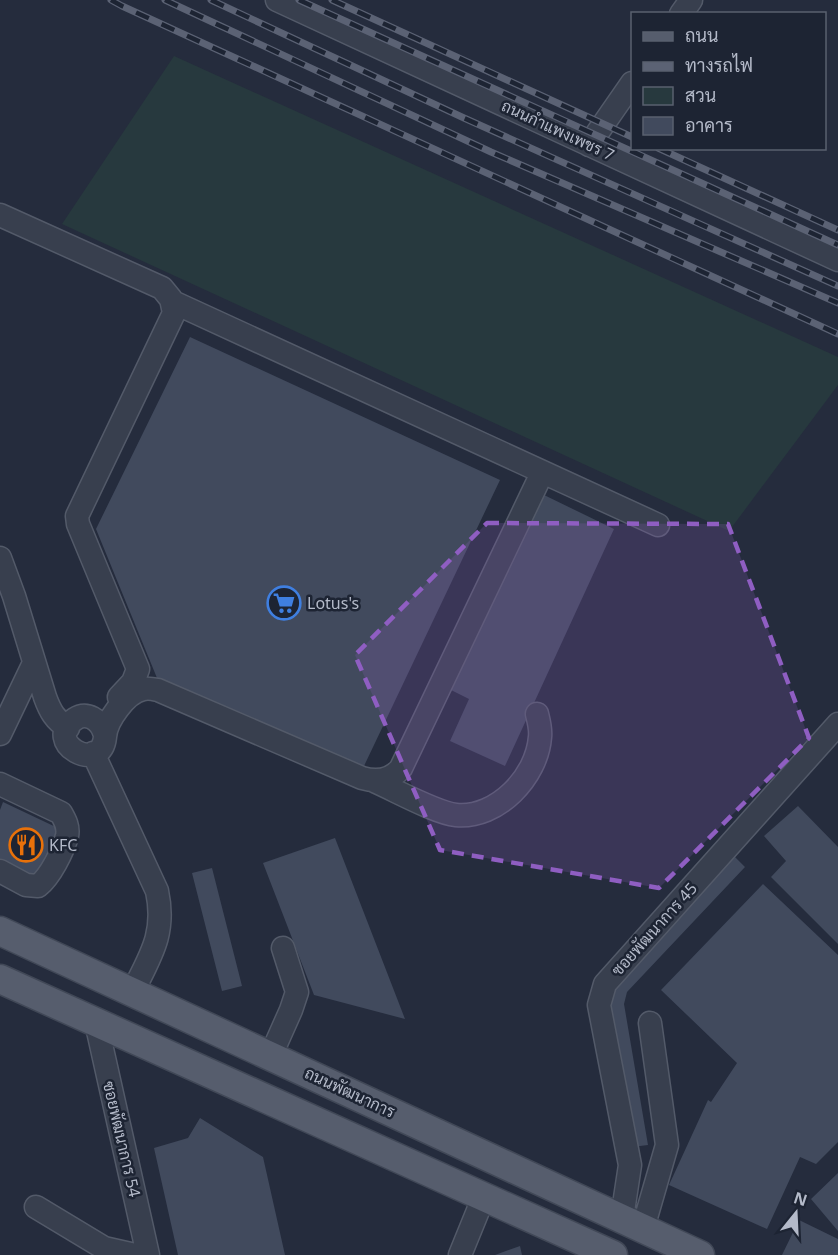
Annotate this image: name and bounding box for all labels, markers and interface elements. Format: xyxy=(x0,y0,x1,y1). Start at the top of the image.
legend xyxy=(631,12,826,150)
text: ถนน xyxy=(685,23,718,47)
text: ทางรถไฟ xyxy=(685,53,753,77)
text: สวน xyxy=(685,83,716,107)
street label: ถนนกำแพงเพชร 7 xyxy=(498,94,618,166)
text: อาคาร xyxy=(685,113,733,137)
supermarket icon: Lotus's xyxy=(266,585,302,621)
place label: Lotus's xyxy=(307,592,359,614)
restaurant icon: KFC xyxy=(8,827,44,863)
place label: KFC xyxy=(49,834,77,856)
street label: ซอยพัฒนาการ 45 xyxy=(606,878,702,980)
street label: ถนนพัฒนาการ xyxy=(301,1061,399,1123)
street label: ซอยพัฒนาการ 54 xyxy=(98,1079,146,1199)
north arrow xyxy=(766,1183,826,1243)
text: N xyxy=(791,1186,810,1211)

